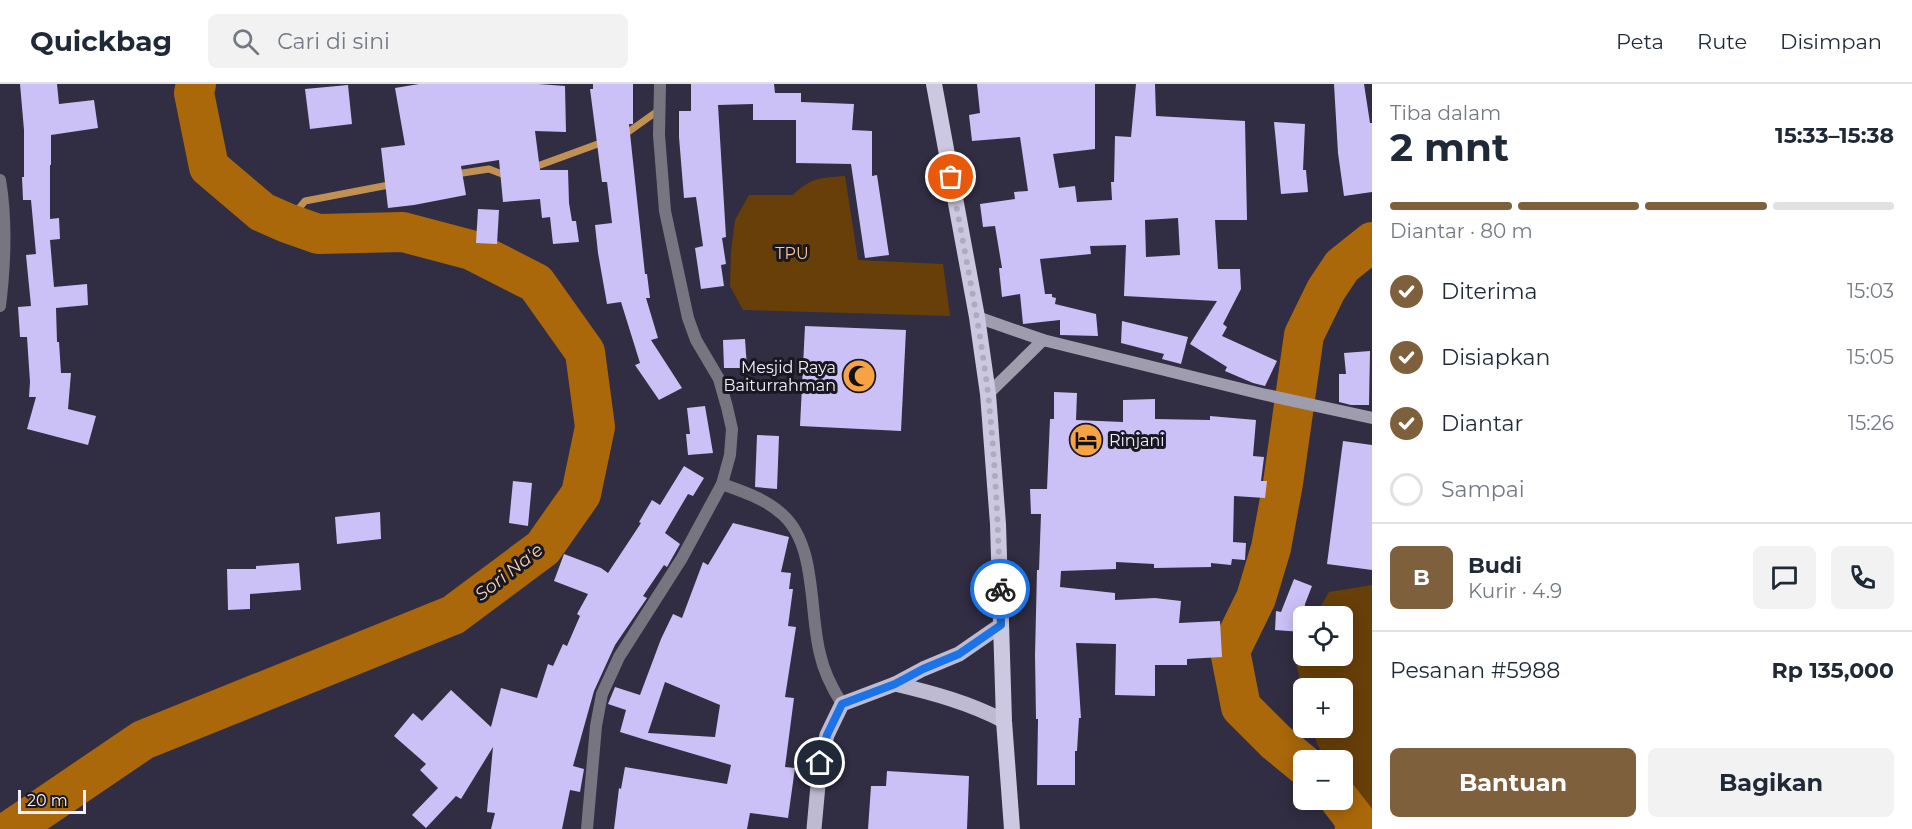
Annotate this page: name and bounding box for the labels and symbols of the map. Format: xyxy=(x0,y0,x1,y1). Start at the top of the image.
pin xyxy=(925,151,976,202)
park label: TPU xyxy=(775,244,809,263)
place label: Mesjid Raya Baiturrahman xyxy=(724,358,836,395)
mosque icon: Mesjid Raya Baiturrahman xyxy=(841,358,877,394)
hotel icon: Rinjani xyxy=(1068,422,1104,458)
place label: Rinjani xyxy=(1109,431,1165,450)
water label: Sori Na'e xyxy=(471,539,548,605)
courier xyxy=(970,559,1030,619)
pin xyxy=(794,737,845,788)
scale bar xyxy=(18,787,86,814)

